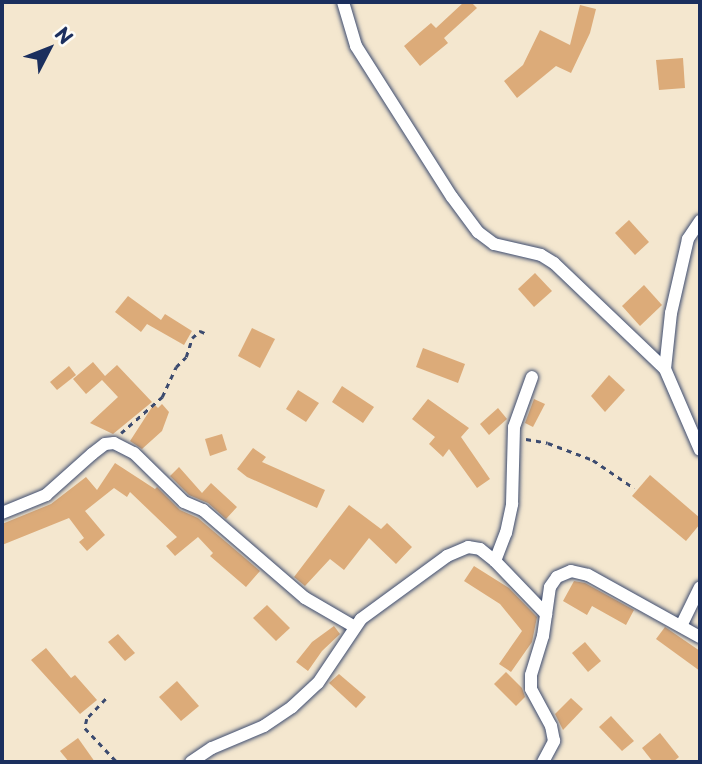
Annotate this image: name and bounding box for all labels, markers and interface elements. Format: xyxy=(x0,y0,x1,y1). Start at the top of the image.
north arrow xyxy=(14,14,84,84)
text: N xyxy=(49,20,80,50)

